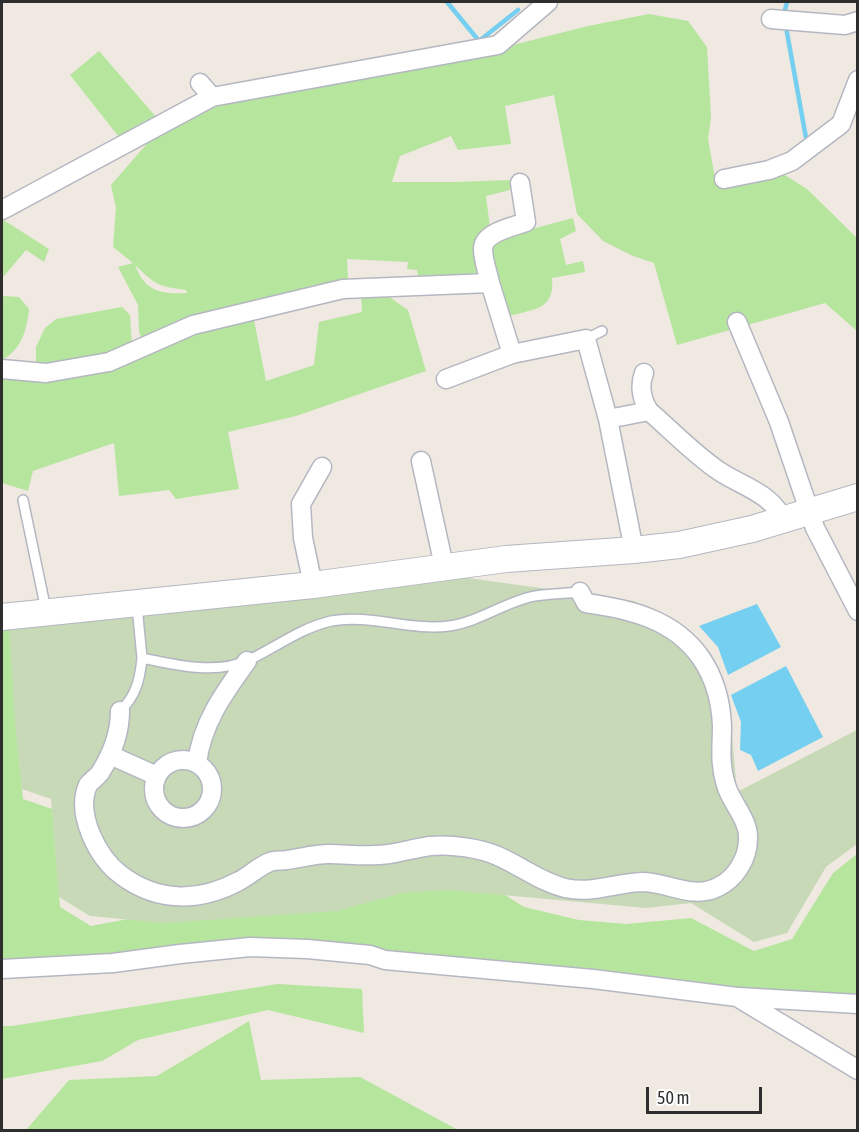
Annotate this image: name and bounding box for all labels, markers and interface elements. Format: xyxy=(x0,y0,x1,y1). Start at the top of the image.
scale bar xyxy=(649,1075,764,1113)
text: 50 m xyxy=(657,1087,689,1108)

